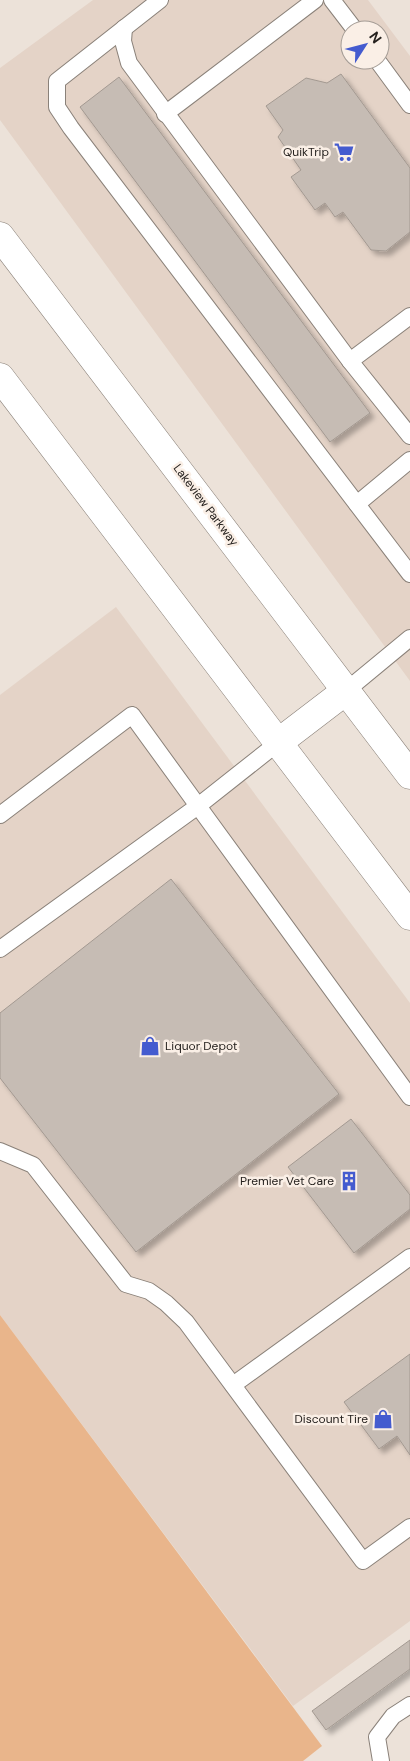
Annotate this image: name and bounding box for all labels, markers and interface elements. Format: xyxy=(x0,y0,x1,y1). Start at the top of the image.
north arrow xyxy=(340,20,390,70)
text: N xyxy=(365,28,386,47)
supermarket icon: QuikTrip xyxy=(333,141,355,163)
place label: QuikTrip xyxy=(283,144,329,160)
street label: Lakeview Parkway xyxy=(170,461,242,550)
shop icon: Liquor Depot xyxy=(139,1035,161,1057)
place label: Liquor Depot xyxy=(165,1038,238,1054)
building icon: Premier Vet Care xyxy=(338,1170,360,1192)
place label: Premier Vet Care xyxy=(240,1173,334,1189)
shop icon: Discount Tire xyxy=(372,1408,394,1430)
place label: Discount Tire xyxy=(295,1411,368,1427)

